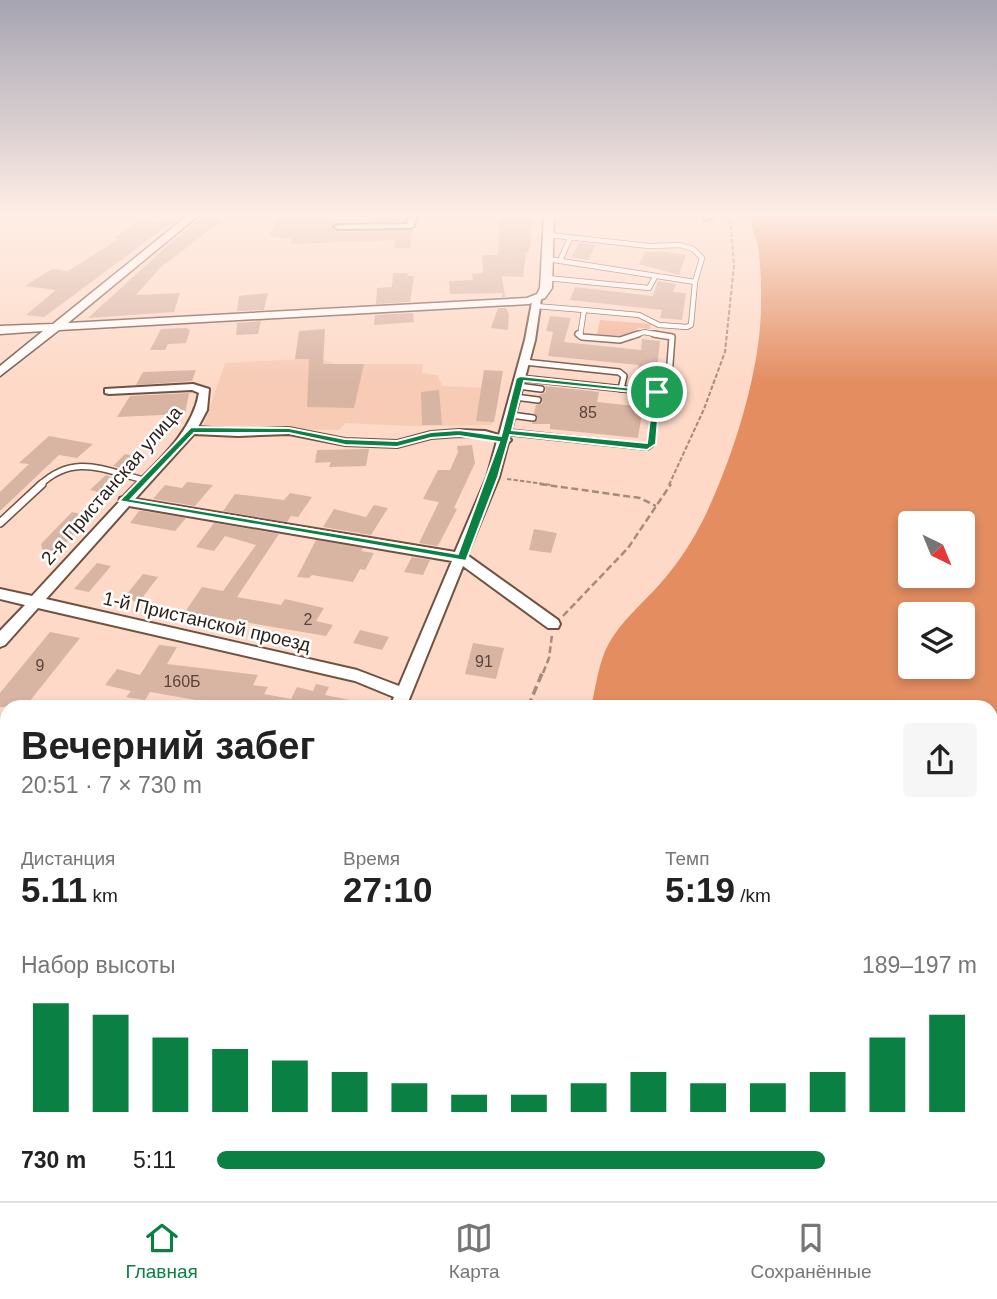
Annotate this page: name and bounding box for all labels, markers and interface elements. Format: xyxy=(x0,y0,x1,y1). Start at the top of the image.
pin xyxy=(627,362,687,422)
icon: arrive xyxy=(638,373,676,411)
street label: 2-я Пристанская улица xyxy=(37,402,186,569)
house number: 85 xyxy=(579,404,597,421)
north arrow xyxy=(898,511,975,588)
map controls xyxy=(898,511,975,679)
street label: 1-й Пристанской проезд xyxy=(101,587,313,656)
button: layers xyxy=(898,602,975,679)
house number: 2 xyxy=(304,611,313,628)
house number: 91 xyxy=(475,653,493,670)
house number: 9 xyxy=(36,657,45,674)
house number: 160Б xyxy=(163,673,201,690)
button: share xyxy=(903,723,977,797)
text: Вечерний забег xyxy=(21,725,315,767)
text: 20:51 · 7 × 730 m xyxy=(21,772,202,798)
text: Дистанция xyxy=(21,848,115,869)
text: Время xyxy=(343,848,400,869)
text: Темп xyxy=(665,848,709,869)
text: 5.11 xyxy=(21,870,87,909)
text: 27:10 xyxy=(343,870,433,909)
text: 5:19 xyxy=(665,870,735,909)
text: km xyxy=(87,885,118,906)
text: /km xyxy=(735,885,771,906)
text: Набор высоты xyxy=(21,952,175,978)
text: 189–197 m xyxy=(862,952,977,978)
text: 730 m xyxy=(21,1147,86,1173)
text: 5:11 xyxy=(133,1147,176,1173)
tab: Главная xyxy=(125,1219,198,1283)
tab: Карта xyxy=(449,1219,500,1283)
tab: Сохранённые xyxy=(751,1219,872,1283)

